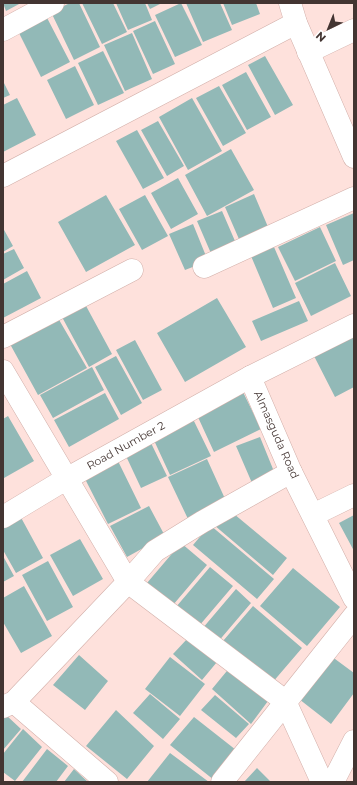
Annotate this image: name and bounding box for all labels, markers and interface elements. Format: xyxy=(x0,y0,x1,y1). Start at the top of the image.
north arrow xyxy=(309,8,349,48)
text: N xyxy=(313,29,329,45)
street label: Almasguda Road xyxy=(251,389,301,481)
street label: Road Number 2 xyxy=(85,419,167,473)

